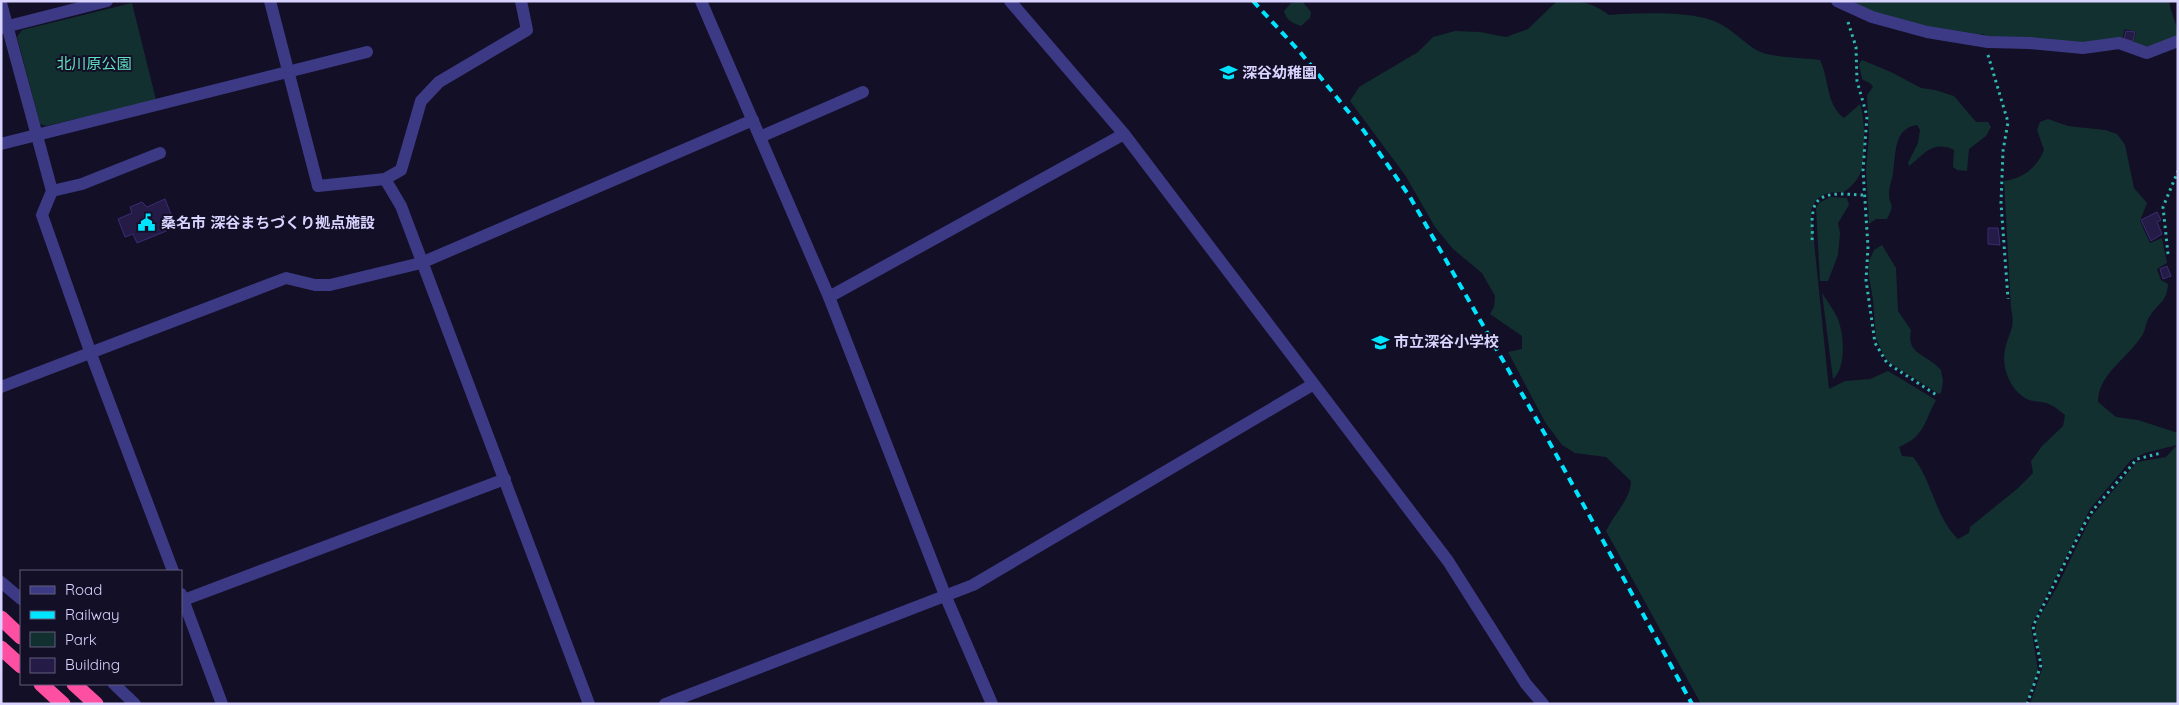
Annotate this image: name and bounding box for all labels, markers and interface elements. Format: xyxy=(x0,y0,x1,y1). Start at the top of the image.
park label: 北川原公園 xyxy=(56,54,132,73)
school or university icon: 深谷幼稚園 xyxy=(1218,63,1238,83)
place label: 深谷幼稚園 xyxy=(1242,63,1317,82)
public building icon: 桑名市 深谷まちづくり拠点施設 xyxy=(137,213,157,233)
place label: 桑名市 深谷まちづくり拠点施設 xyxy=(161,213,375,232)
school or university icon: 市立深谷小学校 xyxy=(1370,332,1390,352)
place label: 市立深谷小学校 xyxy=(1394,332,1499,351)
legend xyxy=(20,570,182,685)
text: Road xyxy=(65,580,102,599)
text: Railway xyxy=(65,605,120,624)
text: Park xyxy=(65,630,97,649)
text: Building xyxy=(65,655,120,674)

